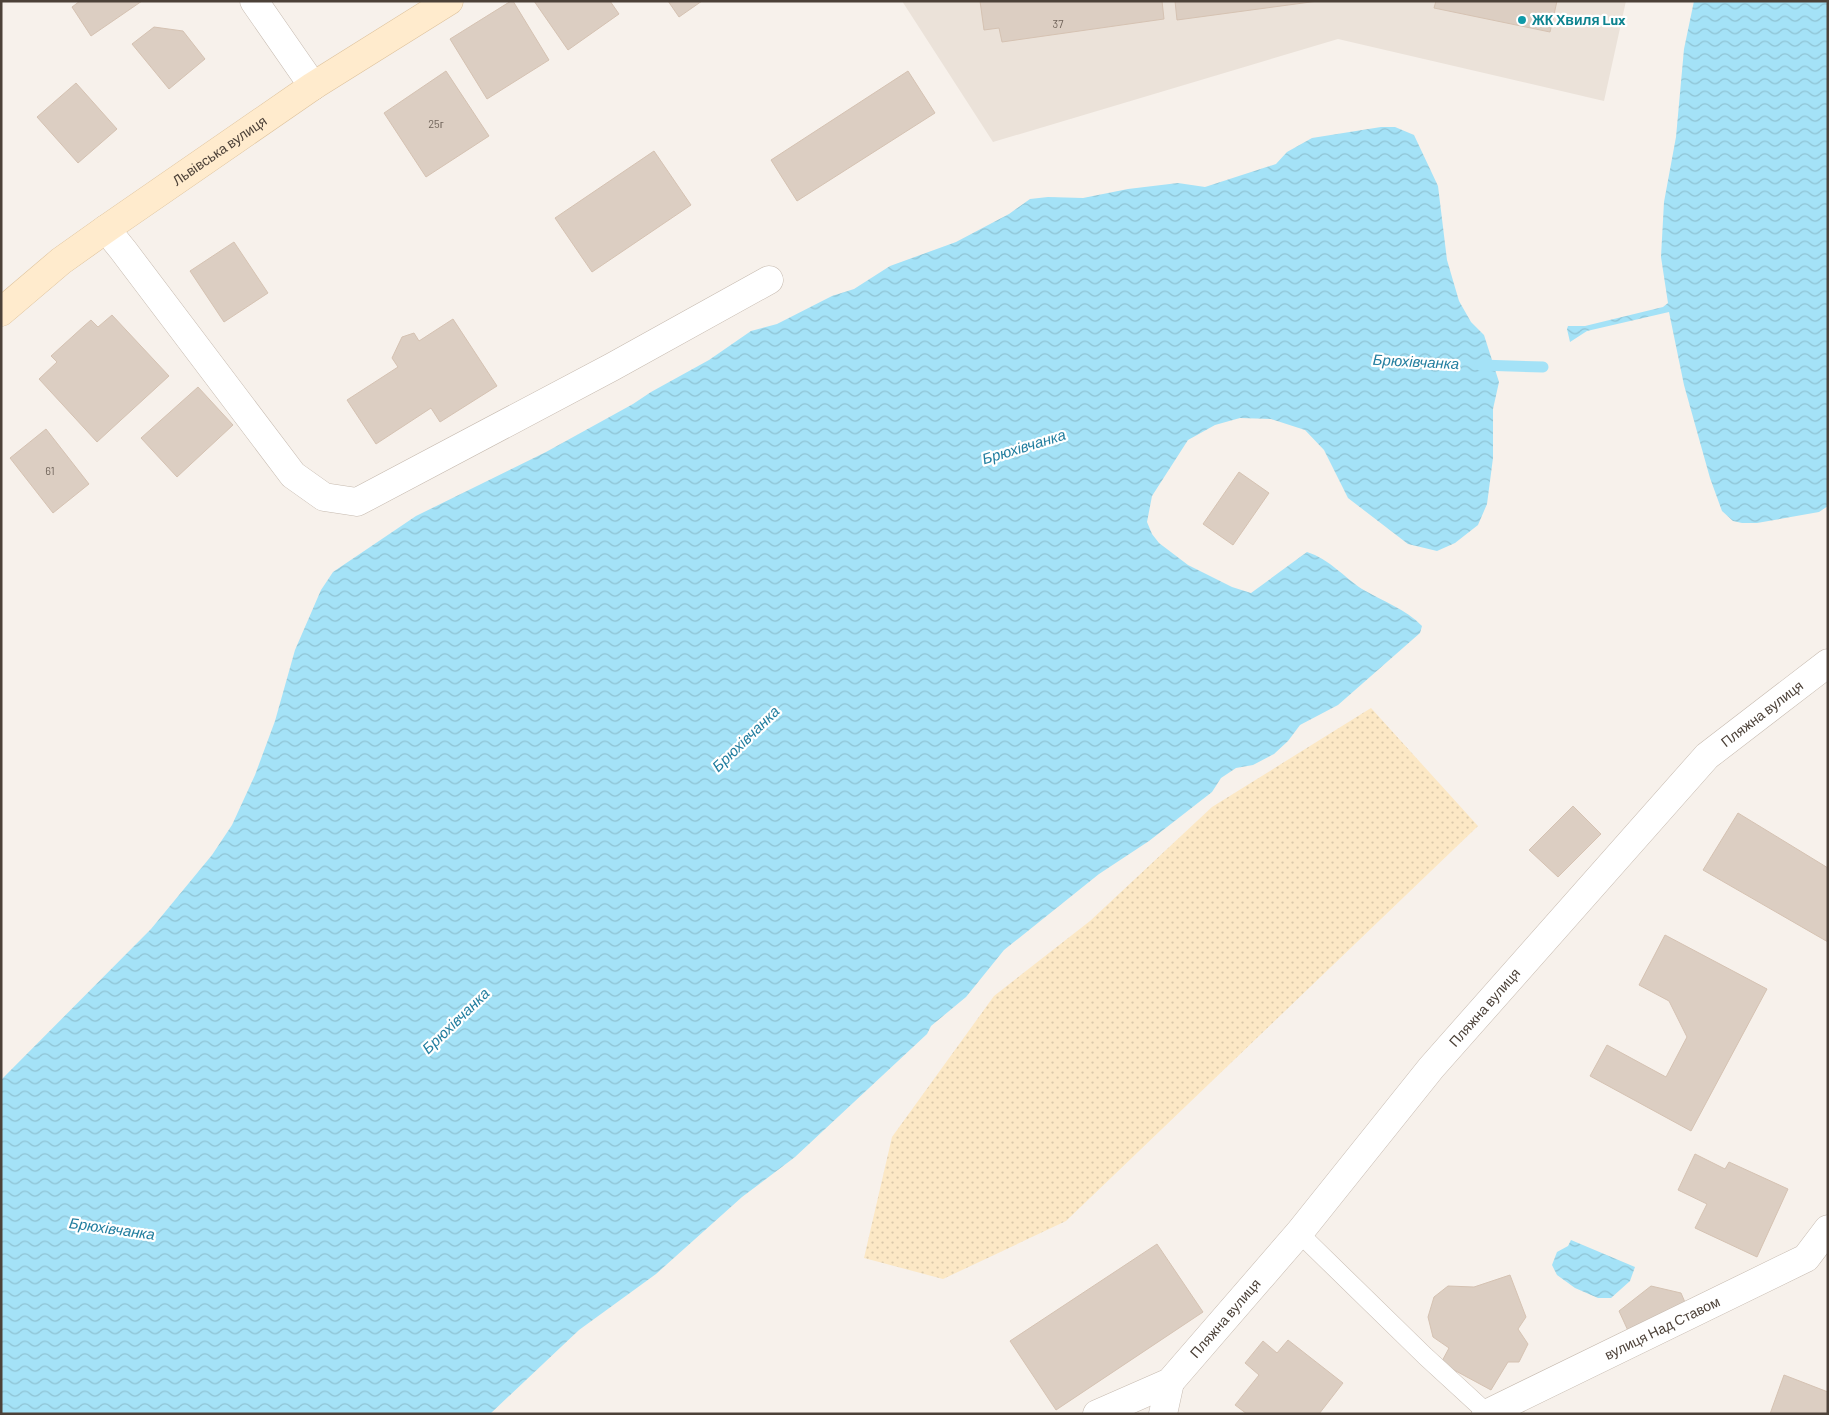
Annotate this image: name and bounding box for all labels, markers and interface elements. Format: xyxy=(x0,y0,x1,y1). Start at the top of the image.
place label: ЖК Хвиля Lux xyxy=(1531,11,1626,28)
marker: ЖК Хвиля Lux xyxy=(1516,14,1528,26)
house number: 37 xyxy=(1053,17,1063,30)
street label: Львівська вулиця xyxy=(169,112,270,189)
house number: 25г xyxy=(428,117,444,130)
water label: Брюхівчанка xyxy=(1372,350,1460,372)
water label: Брюхівчанка xyxy=(980,425,1068,467)
house number: 61 xyxy=(45,464,55,477)
street label: Пляжна вулиця xyxy=(1717,676,1806,750)
water label: Брюхівчанка xyxy=(708,702,783,775)
street label: Пляжна вулиця xyxy=(1445,964,1523,1050)
water label: Брюхівчанка xyxy=(418,984,493,1057)
water label: Брюхівчанка xyxy=(68,1213,156,1243)
street label: Пляжна вулиця xyxy=(1186,1275,1264,1361)
street label: вулиця Над Ставом xyxy=(1602,1292,1722,1363)

